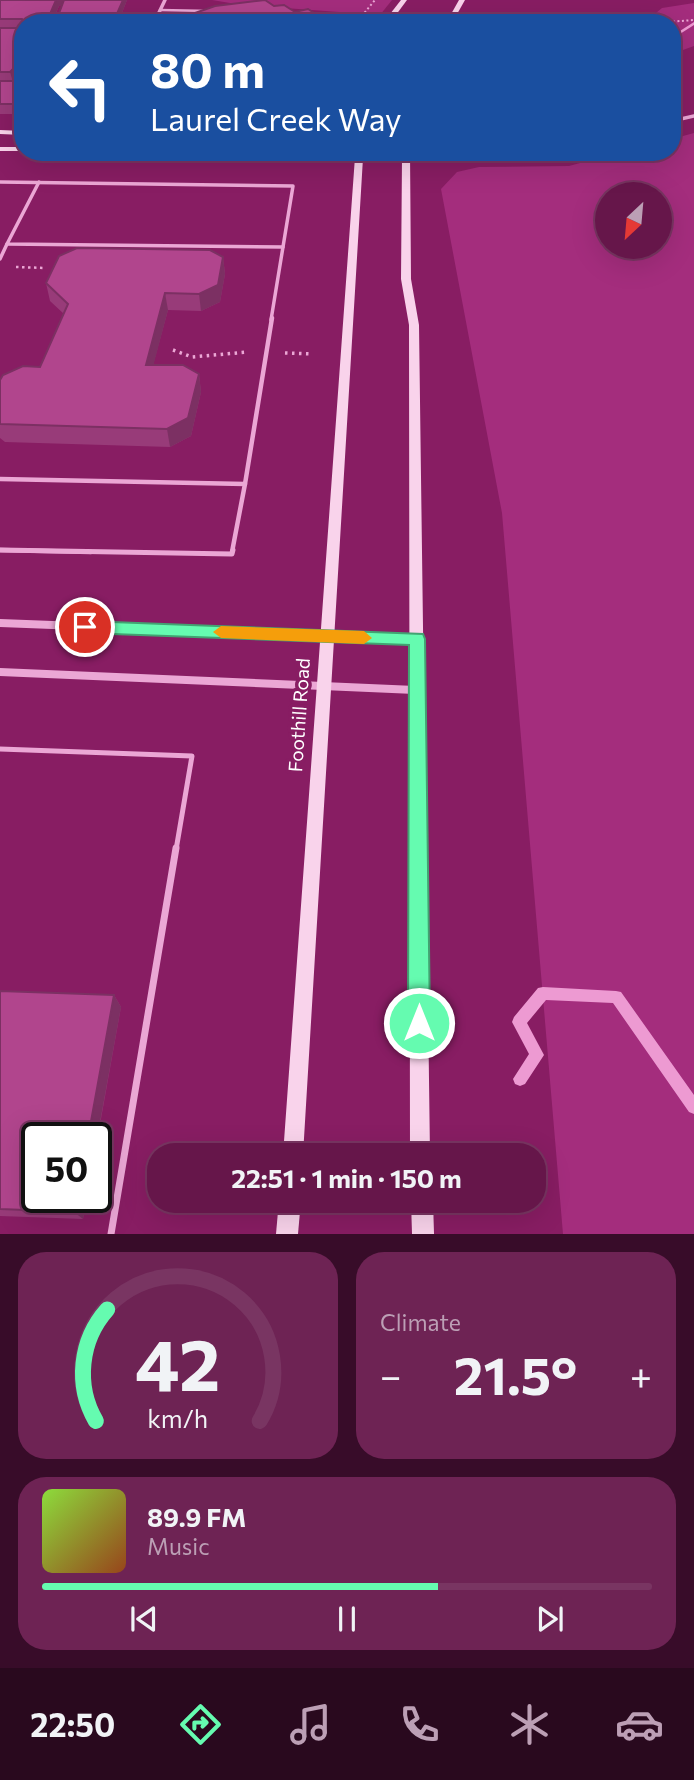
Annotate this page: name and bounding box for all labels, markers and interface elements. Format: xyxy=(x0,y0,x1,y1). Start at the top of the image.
text: 80 m xyxy=(150,38,265,98)
icon: left xyxy=(35,42,126,133)
text: Laurel Creek Way xyxy=(150,98,402,138)
north arrow xyxy=(595,182,672,259)
map controls xyxy=(595,182,672,259)
pin xyxy=(55,597,115,657)
icon: arrive xyxy=(66,608,104,646)
street label: Foothill Road xyxy=(283,657,314,773)
position arrow xyxy=(382,986,456,1060)
speed limit sign: 50 xyxy=(21,1122,112,1213)
text: 22:51 · 1 min · 150 m xyxy=(231,1162,462,1193)
text: Climate xyxy=(380,1308,461,1336)
text: 42 xyxy=(135,1318,221,1407)
text: 21.5° xyxy=(454,1342,577,1406)
text: − xyxy=(380,1351,402,1398)
text: + xyxy=(630,1351,652,1398)
text: km/h xyxy=(148,1403,208,1433)
text: 89.9 FM xyxy=(147,1501,246,1532)
text: Music xyxy=(147,1532,210,1560)
icon: previous xyxy=(125,1600,163,1638)
icon: pause xyxy=(328,1600,366,1638)
icon: next xyxy=(531,1600,569,1638)
icon: directions xyxy=(176,1700,225,1749)
icon: music xyxy=(286,1700,335,1749)
icon: phone xyxy=(395,1700,444,1749)
icon: climate xyxy=(505,1700,554,1749)
icon: car xyxy=(615,1700,664,1749)
text: 22:50 xyxy=(30,1704,115,1744)

